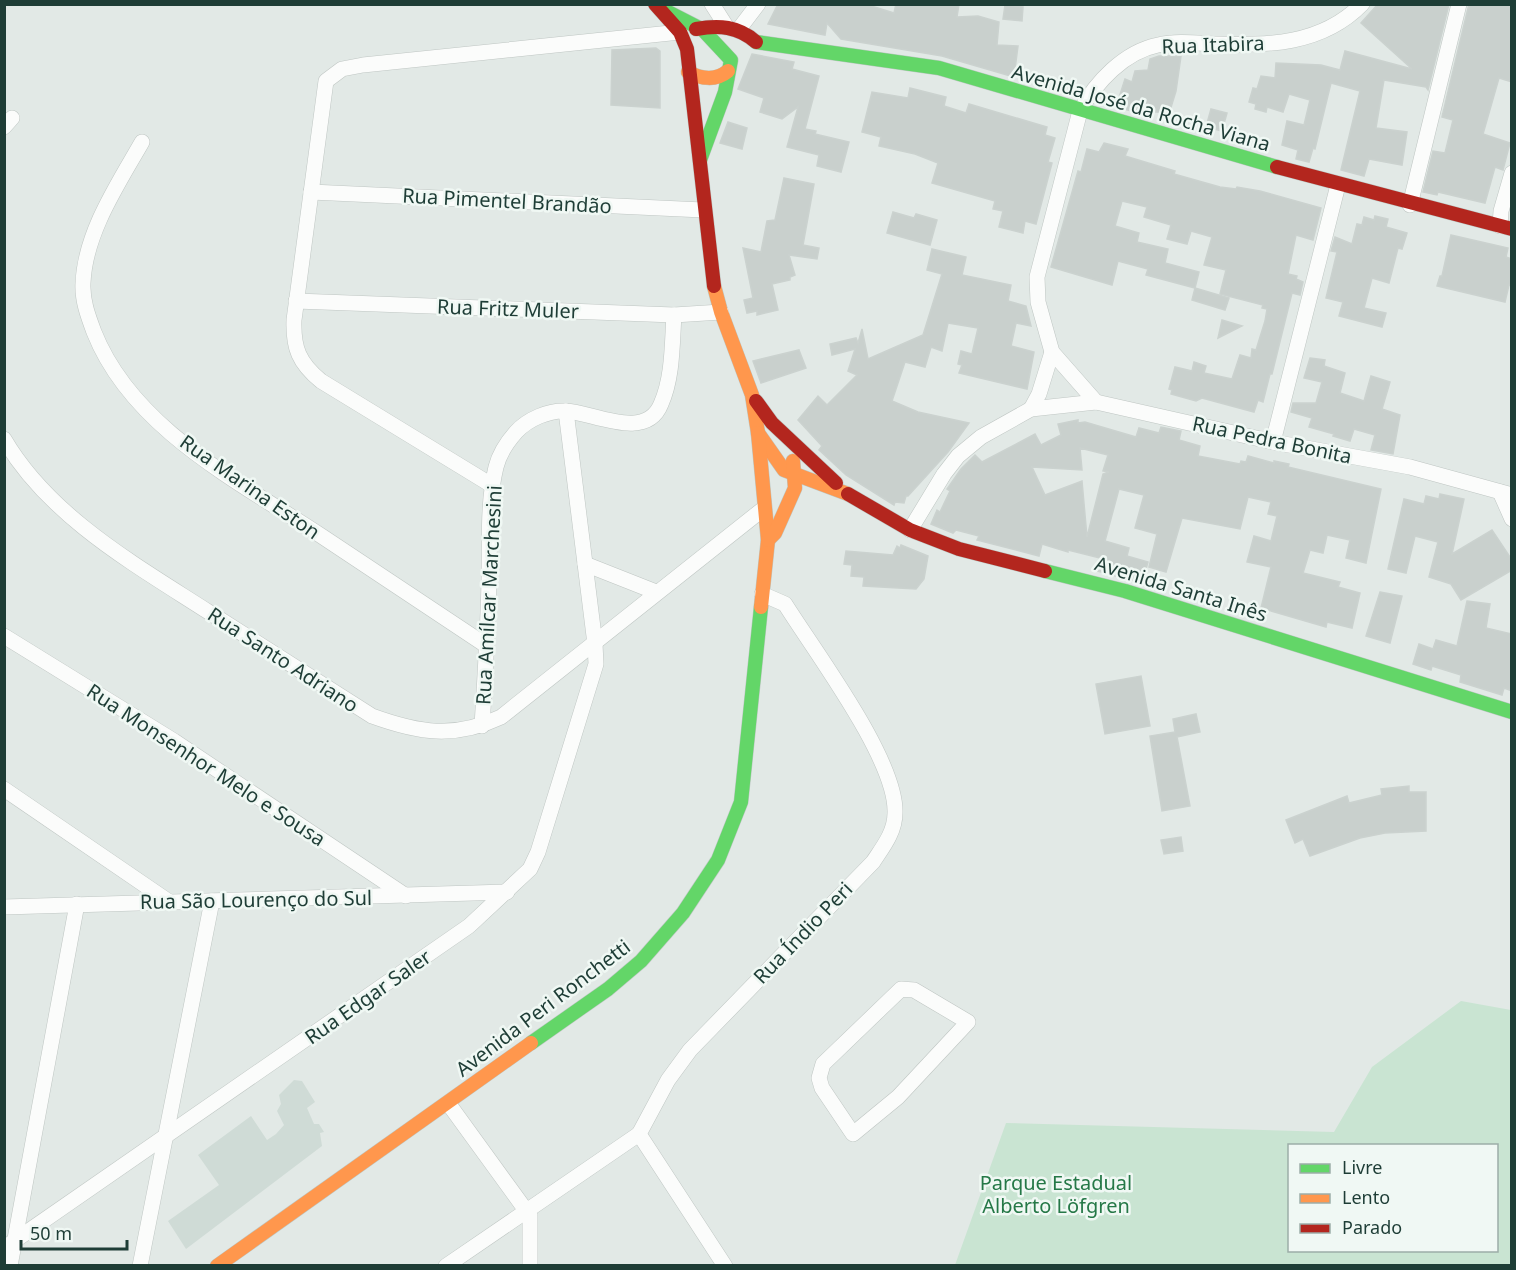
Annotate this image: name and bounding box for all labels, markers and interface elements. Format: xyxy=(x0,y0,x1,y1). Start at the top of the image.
street label: Rua Itabira xyxy=(1161,29,1265,60)
street label: Avenida José da Rocha Viana xyxy=(1009,58,1274,157)
street label: Rua Pimentel Brandão xyxy=(402,182,612,219)
street label: Rua Fritz Muler xyxy=(437,293,579,324)
street label: Rua Pedra Bonita xyxy=(1190,409,1354,470)
street label: Rua Marina Eston xyxy=(175,428,326,545)
street label: Rua Amílcar Marchesini xyxy=(469,484,508,706)
street label: Avenida Santa Inês xyxy=(1092,549,1271,628)
street label: Rua Santo Adriano xyxy=(203,601,364,718)
street label: Rua Monsenhor Melo e Sousa xyxy=(82,677,331,852)
street label: Rua Índio Peri xyxy=(747,876,858,989)
street label: Rua São Lourenço do Sul xyxy=(140,884,372,915)
street label: Avenida Peri Ronchetti xyxy=(450,933,636,1082)
street label: Rua Edgar Saler xyxy=(299,943,436,1050)
legend xyxy=(1288,1144,1498,1252)
text: Livre xyxy=(1342,1155,1382,1179)
park label: Parque Estadual Alberto Löfgren xyxy=(980,1169,1132,1219)
text: Lento xyxy=(1342,1185,1390,1209)
scale bar xyxy=(21,1213,128,1251)
text: Parado xyxy=(1342,1215,1402,1239)
text: 50 m xyxy=(30,1221,72,1245)

